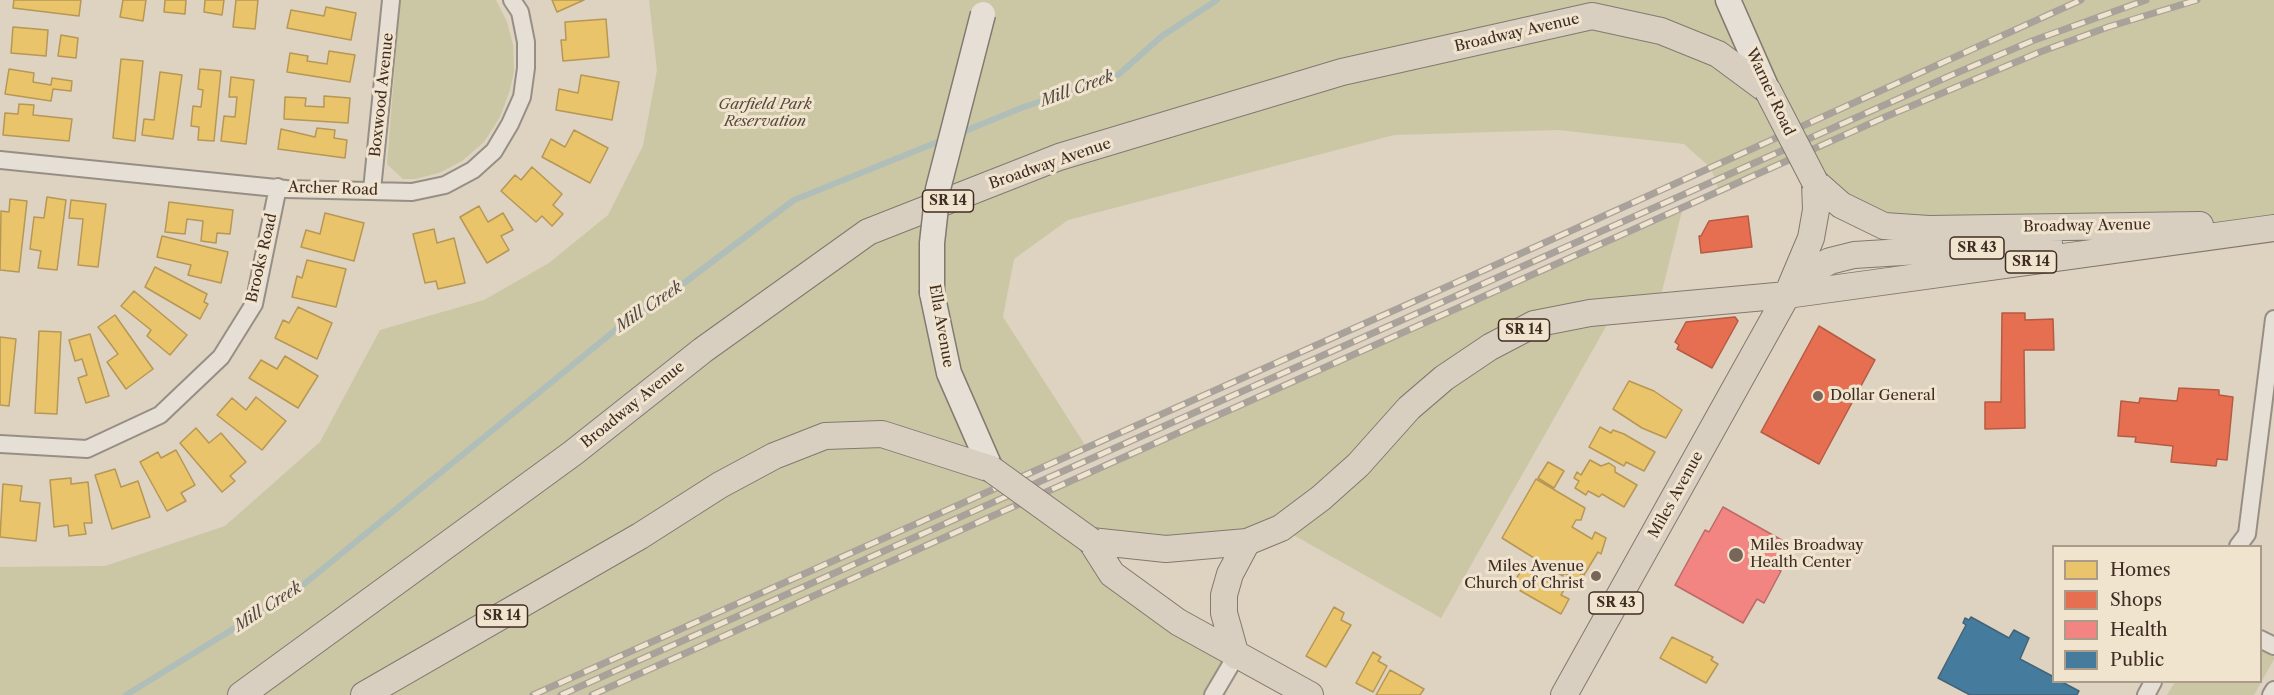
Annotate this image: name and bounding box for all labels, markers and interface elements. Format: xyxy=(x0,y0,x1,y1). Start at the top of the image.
street label: Broadway Avenue xyxy=(1453,10,1581,56)
street label: Boxwood Avenue xyxy=(367,32,397,158)
street label: Warner Road xyxy=(1742,45,1798,139)
water label: Mill Creek xyxy=(1038,67,1116,111)
park label: Garfield Park Reservation xyxy=(718,96,812,131)
street label: Broadway Avenue xyxy=(987,135,1113,193)
street label: Archer Road xyxy=(288,178,378,200)
road number: SR 14 xyxy=(922,190,974,212)
street label: Brooks Road xyxy=(243,212,281,304)
street label: Broadway Avenue xyxy=(2023,216,2151,236)
road number: SR 43 xyxy=(1950,237,2004,259)
road number: SR 14 xyxy=(2006,251,2056,273)
water label: Mill Creek xyxy=(612,278,686,336)
street label: Ella Avenue xyxy=(925,283,957,369)
road number: SR 14 xyxy=(1498,319,1550,341)
street label: Broadway Avenue xyxy=(578,358,688,452)
place label: Dollar General xyxy=(1830,387,1935,405)
marker: Dollar General xyxy=(1811,389,1825,403)
street label: Miles Avenue xyxy=(1645,448,1707,542)
place label: Miles Broadway Health Center xyxy=(1750,537,1864,572)
legend xyxy=(2052,545,2262,683)
marker: Miles Broadway Health Center xyxy=(1727,546,1745,564)
place label: Miles Avenue Church of Christ xyxy=(1464,558,1584,593)
text: Homes xyxy=(2110,559,2171,581)
marker: Miles Avenue Church of Christ xyxy=(1589,569,1603,583)
water label: Mill Creek xyxy=(231,578,305,636)
text: Shops xyxy=(2110,589,2162,611)
road number: SR 43 xyxy=(1589,592,1643,614)
road number: SR 14 xyxy=(476,605,528,627)
text: Health xyxy=(2110,619,2168,641)
text: Public xyxy=(2110,649,2164,671)

